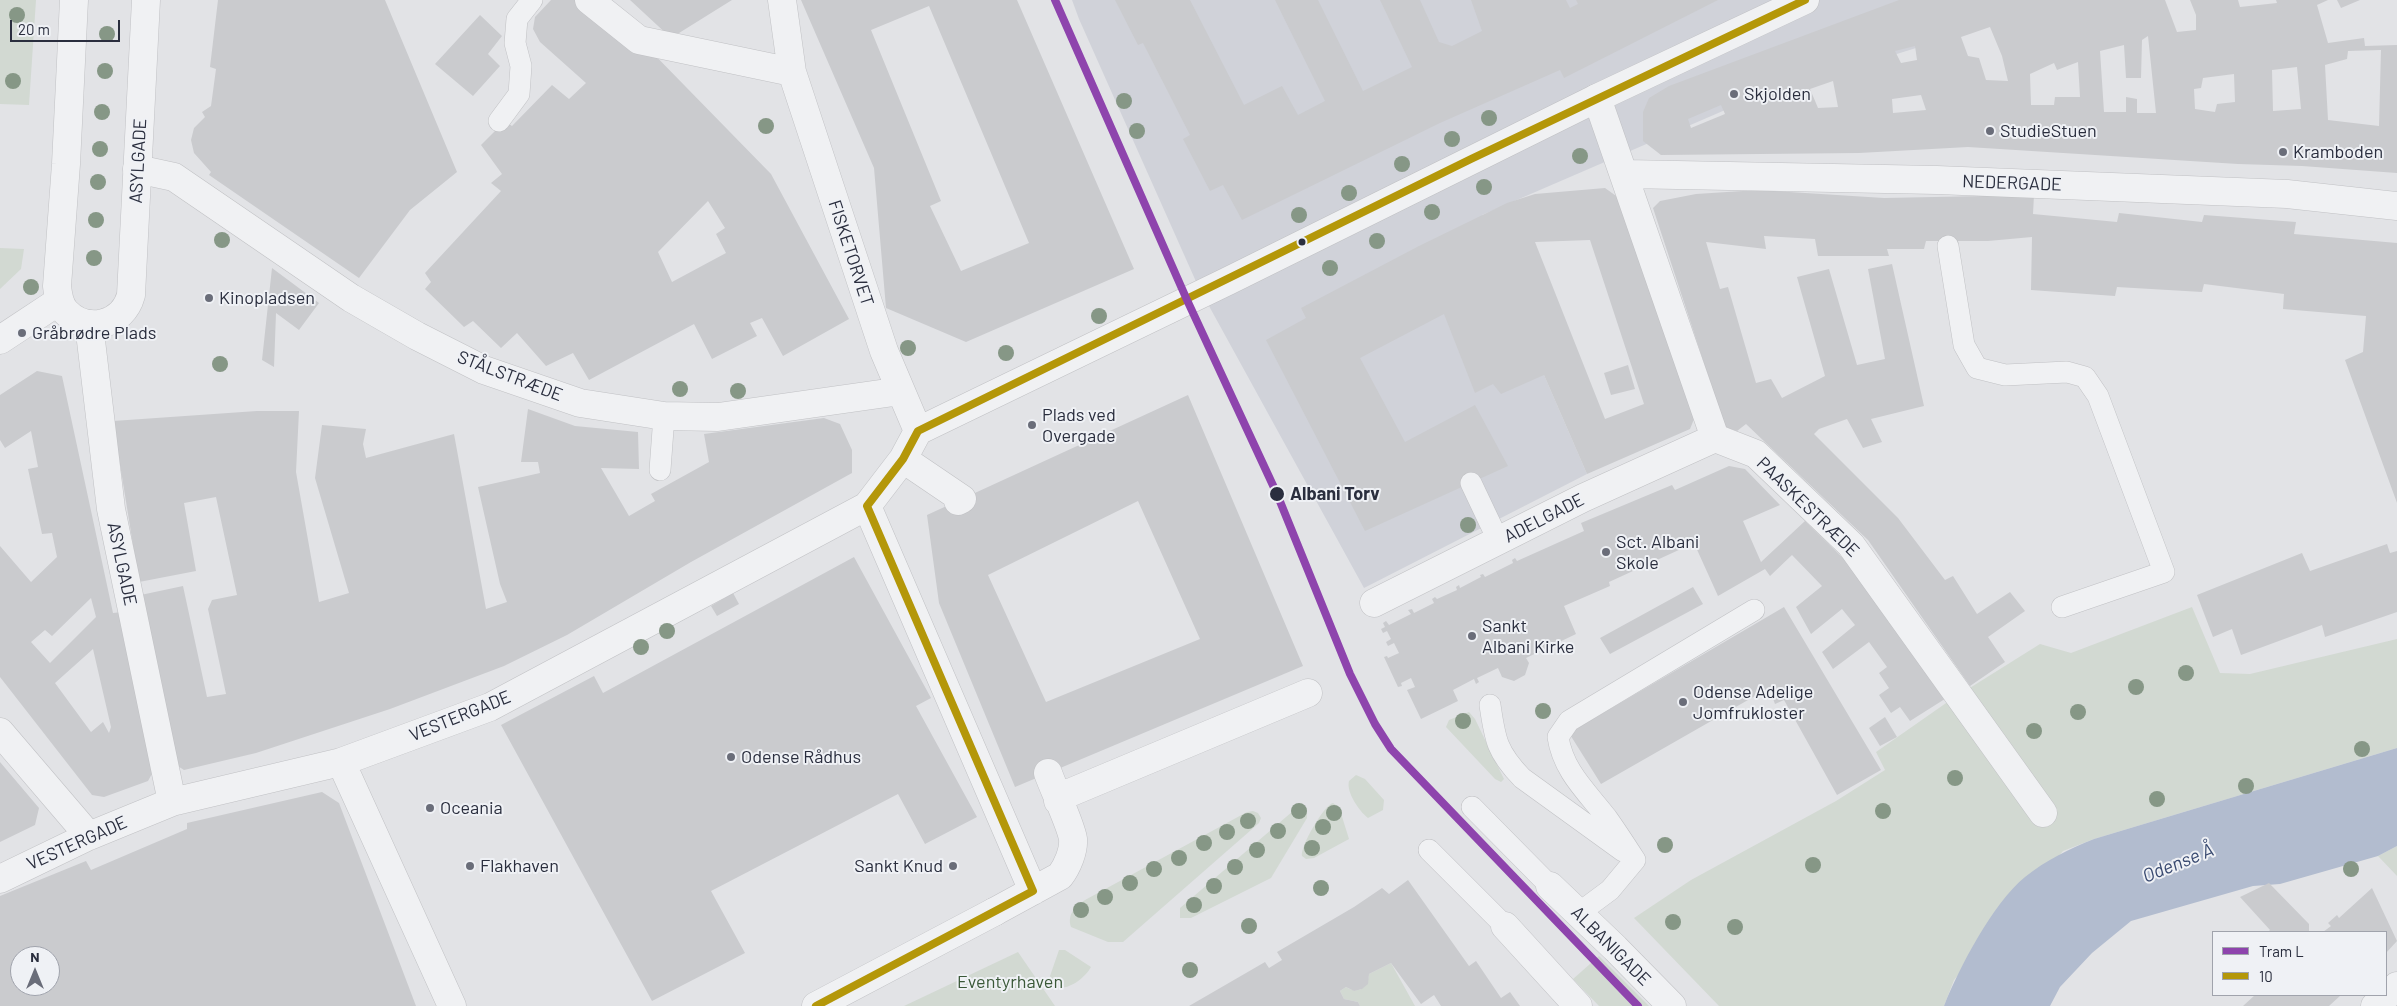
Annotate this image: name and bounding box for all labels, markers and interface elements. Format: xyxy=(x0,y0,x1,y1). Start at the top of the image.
scale bar xyxy=(12,10,122,42)
text: 20 m xyxy=(18,20,50,38)
place label: Skjolden xyxy=(1744,83,1811,105)
marker: Skjolden xyxy=(1728,88,1740,100)
street label: ASYLGADE xyxy=(125,118,151,204)
place label: StudieStuen xyxy=(2000,120,2097,142)
marker: StudieStuen xyxy=(1984,125,1996,137)
place label: Kramboden xyxy=(2293,141,2383,163)
marker: Kramboden xyxy=(2277,146,2289,158)
street label: NEDERGADE xyxy=(1962,170,2062,196)
street label: FISKETORVET xyxy=(824,197,878,309)
unlabelled marker xyxy=(1297,237,1307,247)
place label: Kinopladsen xyxy=(219,287,315,309)
marker: Kinopladsen xyxy=(203,292,215,304)
place label: Gråbrødre Plads xyxy=(32,322,156,344)
marker: Gråbrødre Plads xyxy=(16,327,28,339)
street label: STÅLSTRÆDE xyxy=(454,346,566,406)
place label: Plads ved Overgade xyxy=(1042,404,1116,446)
marker: Plads ved Overgade xyxy=(1026,419,1038,431)
street label: PAASKESTRÆDE xyxy=(1752,453,1864,561)
place label: Albani Torv xyxy=(1290,483,1380,505)
marker: Albani Torv xyxy=(1268,485,1286,503)
street label: ADELGADE xyxy=(1500,489,1588,547)
street label: ASYLGADE xyxy=(103,520,141,608)
place label: Sct. Albani Skole xyxy=(1616,531,1699,574)
marker: Sct. Albani Skole xyxy=(1600,546,1612,558)
place label: Sankt Albani Kirke xyxy=(1482,615,1574,658)
marker: Sankt Albani Kirke xyxy=(1466,630,1478,642)
place label: Odense Adelige Jomfrukloster xyxy=(1693,681,1813,724)
street label: VESTERGADE xyxy=(406,686,514,746)
marker: Odense Adelige Jomfrukloster xyxy=(1677,696,1689,708)
place label: Odense Rådhus xyxy=(741,746,861,768)
marker: Odense Rådhus xyxy=(725,751,737,763)
place label: Oceania xyxy=(440,797,503,819)
marker: Oceania xyxy=(424,802,436,814)
street label: VESTERGADE xyxy=(24,811,130,875)
water label: Odense Å xyxy=(2139,838,2217,888)
place label: Flakhaven xyxy=(480,855,559,877)
place label: Sankt Knud xyxy=(854,855,943,877)
marker: Flakhaven xyxy=(464,860,476,872)
marker: Sankt Knud xyxy=(947,860,959,872)
street label: ALBANIGADE xyxy=(1567,902,1655,990)
legend xyxy=(2212,931,2387,996)
text: Tram L xyxy=(2259,942,2304,960)
north arrow xyxy=(10,946,60,996)
text: N xyxy=(30,948,40,965)
text: 10 xyxy=(2259,967,2273,985)
park label: Eventyrhaven xyxy=(957,971,1063,993)

